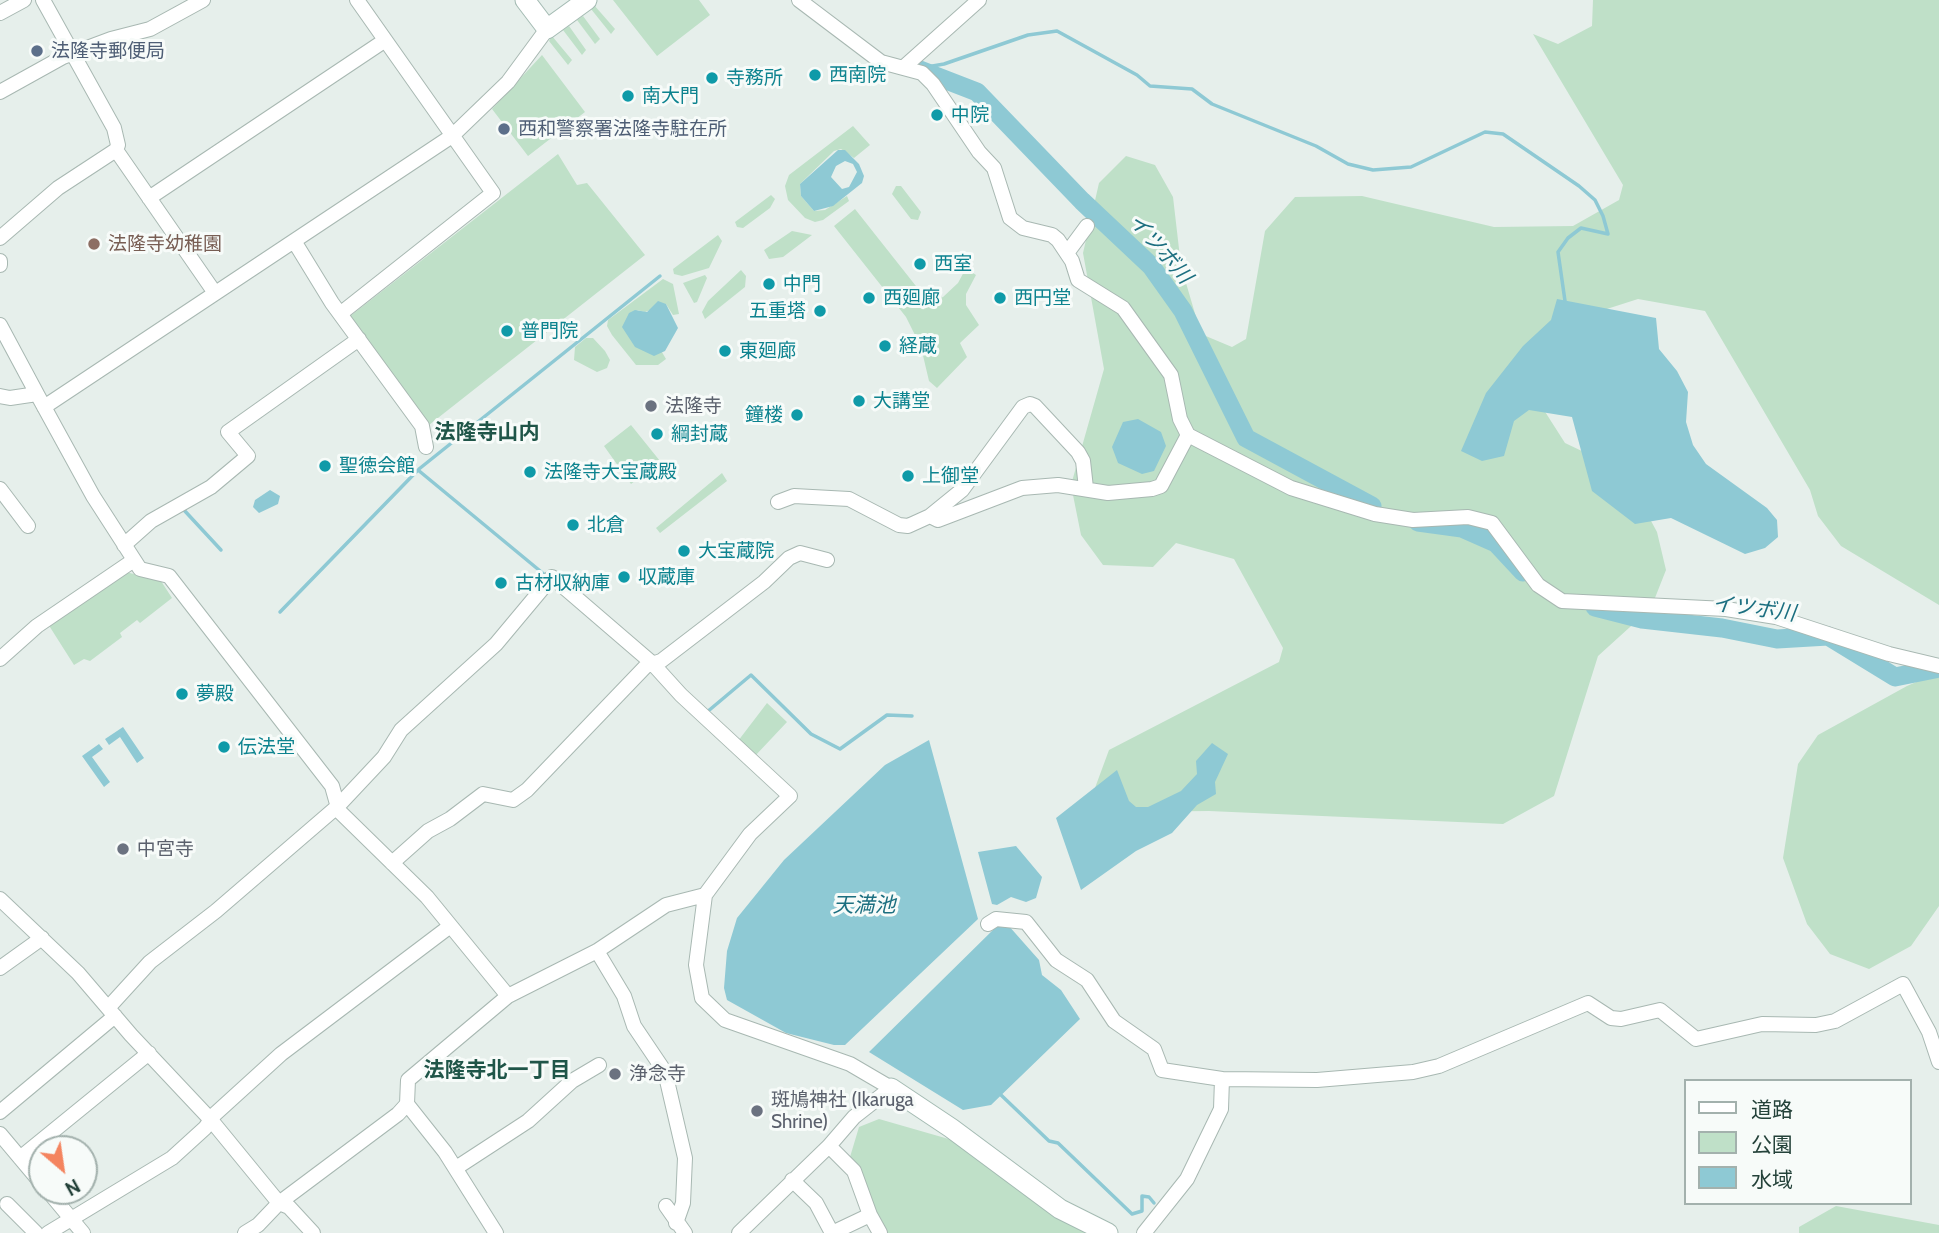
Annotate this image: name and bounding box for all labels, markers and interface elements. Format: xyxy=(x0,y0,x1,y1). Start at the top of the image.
place label: 法隆寺郵便局 xyxy=(51,40,165,62)
marker: 法隆寺郵便局 xyxy=(29,43,45,59)
place label: 西南院 xyxy=(829,64,886,86)
place label: 寺務所 xyxy=(726,67,783,89)
marker: 西南院 xyxy=(807,67,823,83)
marker: 寺務所 xyxy=(704,70,720,86)
place label: 南大門 xyxy=(642,85,699,107)
marker: 南大門 xyxy=(620,88,636,104)
place label: 中院 xyxy=(951,104,989,126)
marker: 中院 xyxy=(929,107,945,123)
place label: 西和警察署法隆寺駐在所 xyxy=(518,118,727,140)
marker: 西和警察署法隆寺駐在所 xyxy=(496,121,512,137)
water label: イツボ川 xyxy=(1123,209,1197,289)
place label: 法隆寺幼稚園 xyxy=(108,233,222,255)
marker: 法隆寺幼稚園 xyxy=(86,236,102,252)
place label: 西室 xyxy=(934,253,972,275)
marker: 西室 xyxy=(912,256,928,272)
place label: 中門 xyxy=(783,273,821,295)
marker: 中門 xyxy=(761,276,777,292)
place label: 西廻廊 xyxy=(883,287,940,309)
place label: 西円堂 xyxy=(1014,287,1071,309)
marker: 西廻廊 xyxy=(861,290,877,306)
marker: 西円堂 xyxy=(992,290,1008,306)
place label: 五重塔 xyxy=(749,300,806,322)
marker: 五重塔 xyxy=(812,303,828,319)
place label: 普門院 xyxy=(521,320,578,342)
marker: 普門院 xyxy=(499,323,515,339)
place label: 経蔵 xyxy=(899,335,937,357)
marker: 経蔵 xyxy=(877,338,893,354)
place label: 東廻廊 xyxy=(739,340,796,362)
marker: 東廻廊 xyxy=(717,343,733,359)
place label: 大講堂 xyxy=(873,390,930,412)
marker: 大講堂 xyxy=(851,393,867,409)
place label: 法隆寺 xyxy=(665,395,722,417)
marker: 法隆寺 xyxy=(643,398,659,414)
place label: 鐘楼 xyxy=(745,404,783,426)
marker: 鐘楼 xyxy=(789,407,805,423)
district label: 法隆寺山内 xyxy=(435,420,539,446)
place label: 綱封蔵 xyxy=(671,423,728,445)
marker: 綱封蔵 xyxy=(649,426,665,442)
place label: 聖徳会館 xyxy=(339,455,415,477)
marker: 聖徳会館 xyxy=(317,458,333,474)
place label: 法隆寺大宝蔵殿 xyxy=(544,461,677,483)
marker: 法隆寺大宝蔵殿 xyxy=(522,464,538,480)
place label: 上御堂 xyxy=(922,465,979,487)
marker: 上御堂 xyxy=(900,468,916,484)
place label: 北倉 xyxy=(587,514,625,536)
marker: 北倉 xyxy=(565,517,581,533)
place label: 大宝蔵院 xyxy=(698,540,774,562)
marker: 大宝蔵院 xyxy=(676,543,692,559)
place label: 収蔵庫 xyxy=(638,566,695,588)
marker: 収蔵庫 xyxy=(616,569,632,585)
place label: 古材収納庫 xyxy=(515,572,610,594)
marker: 古材収納庫 xyxy=(493,575,509,591)
water label: イツボ川 xyxy=(1711,591,1797,627)
place label: 夢殿 xyxy=(196,683,234,705)
marker: 夢殿 xyxy=(174,686,190,702)
place label: 伝法堂 xyxy=(238,736,295,758)
marker: 伝法堂 xyxy=(216,739,232,755)
place label: 中宮寺 xyxy=(137,838,194,860)
marker: 中宮寺 xyxy=(115,841,131,857)
water label: 天満池 xyxy=(833,893,895,919)
district label: 法隆寺北一丁目 xyxy=(424,1058,570,1084)
place label: 浄念寺 xyxy=(629,1063,686,1085)
marker: 浄念寺 xyxy=(607,1066,623,1082)
legend xyxy=(1684,1079,1911,1205)
place label: 斑鳩神社 (Ikaruga Shrine) xyxy=(771,1089,914,1133)
text: 道路 xyxy=(1751,1097,1793,1122)
marker: 斑鳩神社 (Ikaruga Shrine) xyxy=(749,1103,765,1119)
text: 公園 xyxy=(1751,1132,1793,1157)
north arrow xyxy=(28,1135,98,1205)
text: 水域 xyxy=(1751,1167,1793,1192)
text: N xyxy=(61,1174,84,1200)

